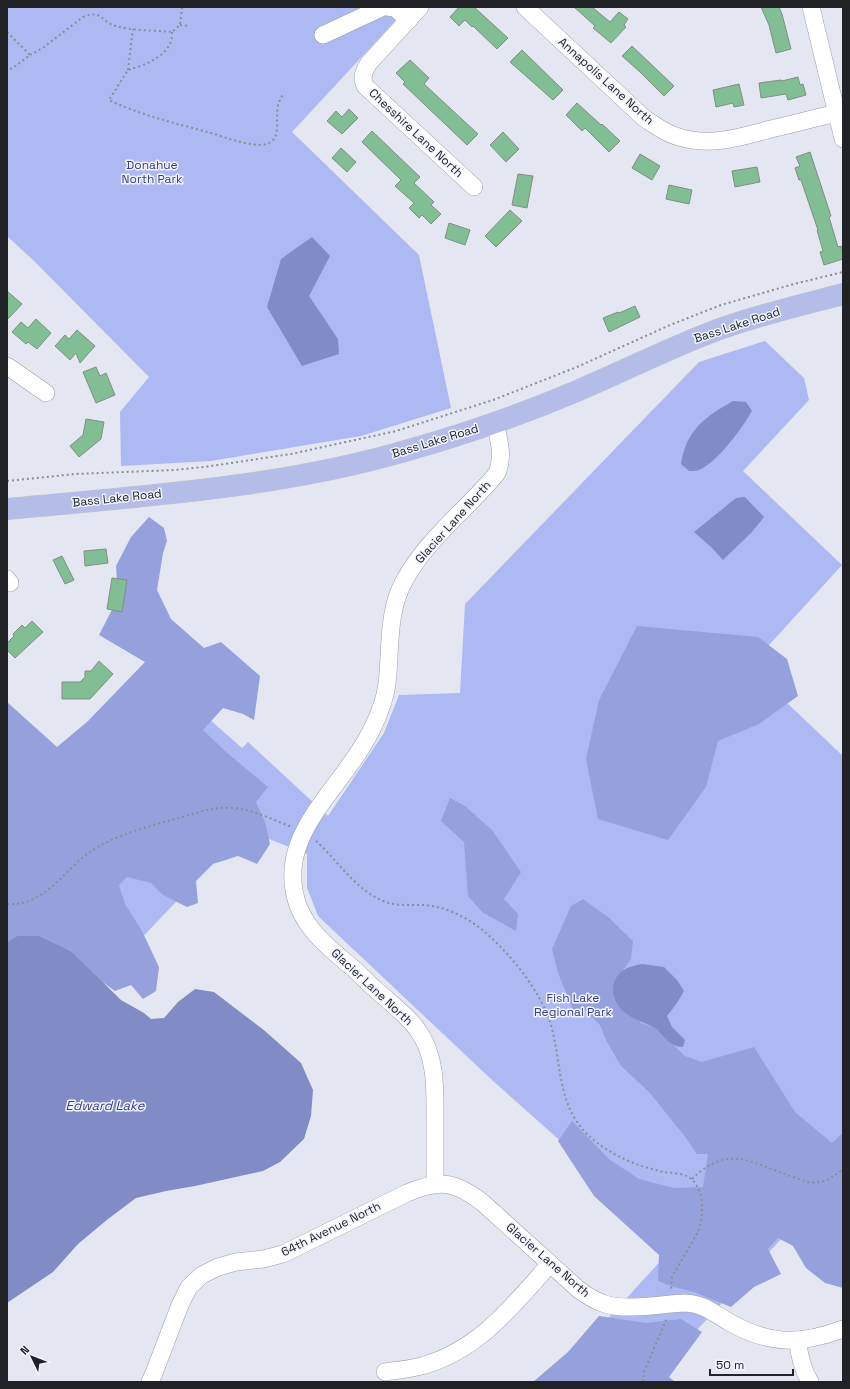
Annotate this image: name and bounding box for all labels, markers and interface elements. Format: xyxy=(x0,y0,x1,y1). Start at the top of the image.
street label: Annapolis Lane North xyxy=(555,34,657,128)
street label: Chesshire Lane North xyxy=(365,85,467,181)
park label: Donahue North Park xyxy=(122,157,183,187)
street label: Bass Lake Road xyxy=(692,304,782,346)
street label: Bass Lake Road xyxy=(390,420,480,462)
street label: Glacier Lane North xyxy=(412,477,494,567)
street label: Bass Lake Road xyxy=(72,485,162,511)
street label: Glacier Lane North xyxy=(328,945,416,1029)
park label: Fish Lake Regional Park xyxy=(534,990,613,1020)
water label: Edward Lake xyxy=(66,1097,146,1114)
street label: 64th Avenue North xyxy=(279,1198,383,1260)
street label: Glacier Lane North xyxy=(503,1219,593,1301)
north arrow xyxy=(12,1337,52,1377)
text: N xyxy=(17,1343,32,1358)
scale bar xyxy=(710,1351,793,1377)
text: 50 m xyxy=(716,1357,744,1373)

